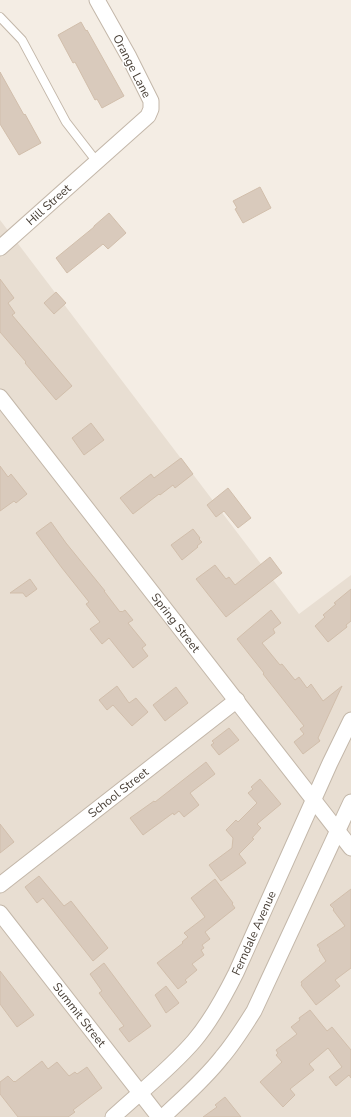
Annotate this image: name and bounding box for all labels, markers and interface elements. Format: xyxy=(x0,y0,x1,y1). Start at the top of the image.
street label: Orange Lane xyxy=(109,32,155,100)
street label: Hill Street xyxy=(23,180,75,229)
street label: Spring Street xyxy=(147,590,204,656)
street label: School Street xyxy=(85,764,152,821)
street label: Ferndale Avenue xyxy=(228,888,280,978)
street label: Summit Street xyxy=(49,979,110,1051)

